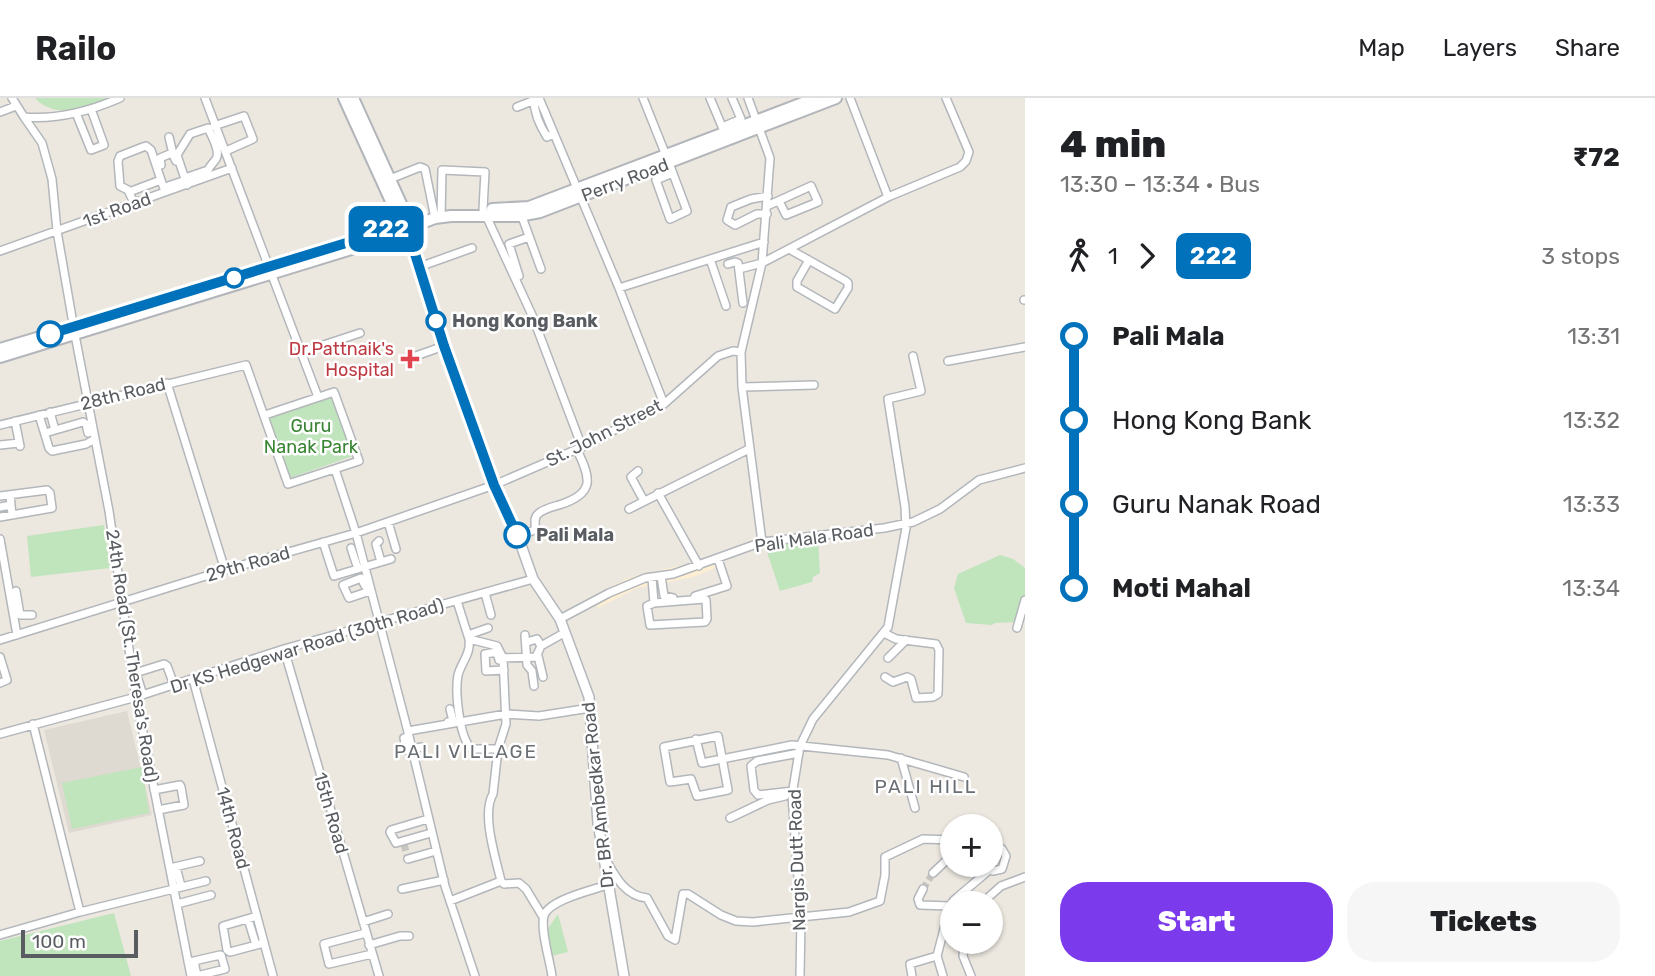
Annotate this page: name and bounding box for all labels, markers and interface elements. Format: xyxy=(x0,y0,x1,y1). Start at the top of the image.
text: Railo xyxy=(35,29,116,68)
text: Map xyxy=(1358,34,1405,62)
text: Layers xyxy=(1443,34,1517,62)
text: Share xyxy=(1555,34,1620,62)
text: 4 min xyxy=(1060,121,1166,167)
text: ₹72 xyxy=(1573,142,1620,173)
street label: Perry Road xyxy=(578,153,672,207)
text: 13:30 – 13:34 · Bus xyxy=(1060,170,1260,198)
street label: 1st Road xyxy=(80,188,154,232)
line badge: 222 xyxy=(346,206,426,252)
text: 222 xyxy=(363,215,409,243)
icon: walk xyxy=(1060,237,1098,275)
icon: forward xyxy=(1128,237,1166,275)
text: 1 xyxy=(1108,242,1118,270)
text: 222 xyxy=(1190,242,1237,270)
text: 3 stops xyxy=(1541,242,1620,270)
unlabelled marker xyxy=(224,268,244,288)
place label: Hong Kong Bank xyxy=(452,310,598,332)
marker: Hong Kong Bank xyxy=(426,311,446,331)
unlabelled marker xyxy=(37,321,63,347)
text: Pali Mala xyxy=(1112,321,1225,352)
text: 13:31 xyxy=(1567,322,1620,350)
place label: Dr.Pattnaik's Hospital xyxy=(289,338,394,381)
marker: Dr.Pattnaik's Hospital xyxy=(400,349,420,369)
street label: 28th Road xyxy=(78,373,168,415)
street label: St. John Street xyxy=(542,394,666,472)
text: Hong Kong Bank xyxy=(1112,405,1311,436)
text: 13:32 xyxy=(1563,406,1620,434)
park label: Guru Nanak Park xyxy=(264,415,359,458)
text: Guru Nanak Road xyxy=(1112,489,1321,520)
text: 13:33 xyxy=(1563,490,1620,518)
street label: Pali Mala Road xyxy=(753,519,875,557)
marker: Pali Mala xyxy=(504,522,530,548)
place label: Pali Mala xyxy=(536,524,614,546)
street label: 24th Road (St. Theresa's Road) xyxy=(101,528,163,784)
street label: 29th Road xyxy=(203,542,293,586)
text: Moti Mahal xyxy=(1112,573,1251,604)
text: 13:34 xyxy=(1562,574,1620,602)
street label: Dr KS Hedgewar Road (30th Road) xyxy=(167,594,447,698)
street label: Dr. BR Ambedkar Road xyxy=(577,701,619,889)
district label: PALI VILLAGE xyxy=(394,740,538,763)
street label: 15th Road xyxy=(309,770,353,856)
district label: PALI HILL xyxy=(875,775,977,798)
street label: 14th Road xyxy=(212,785,254,871)
street label: Nargis Dutt Road xyxy=(784,789,810,931)
map controls xyxy=(940,814,1003,954)
button: + xyxy=(940,814,1003,877)
button: Start xyxy=(1060,882,1333,962)
button: Tickets xyxy=(1347,882,1620,962)
button: − xyxy=(940,891,1003,954)
scale bar xyxy=(21,927,138,959)
text: 100 m xyxy=(32,930,86,953)

